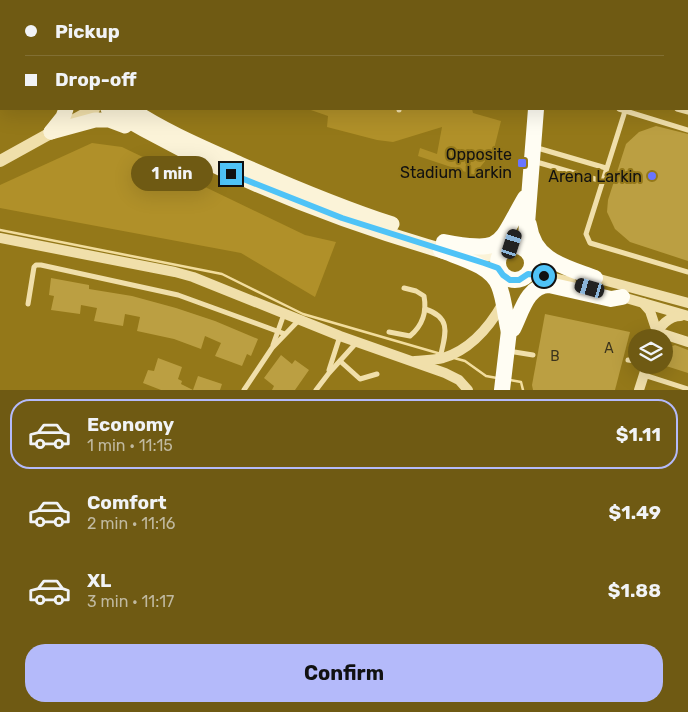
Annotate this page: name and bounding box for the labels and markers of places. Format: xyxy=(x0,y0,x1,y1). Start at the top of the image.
place label: Opposite Stadium Larkin xyxy=(400,145,512,182)
marker: Opposite Stadium Larkin xyxy=(516,157,528,169)
place label: Arena Larkin xyxy=(548,167,642,186)
marker: Arena Larkin xyxy=(646,170,658,182)

